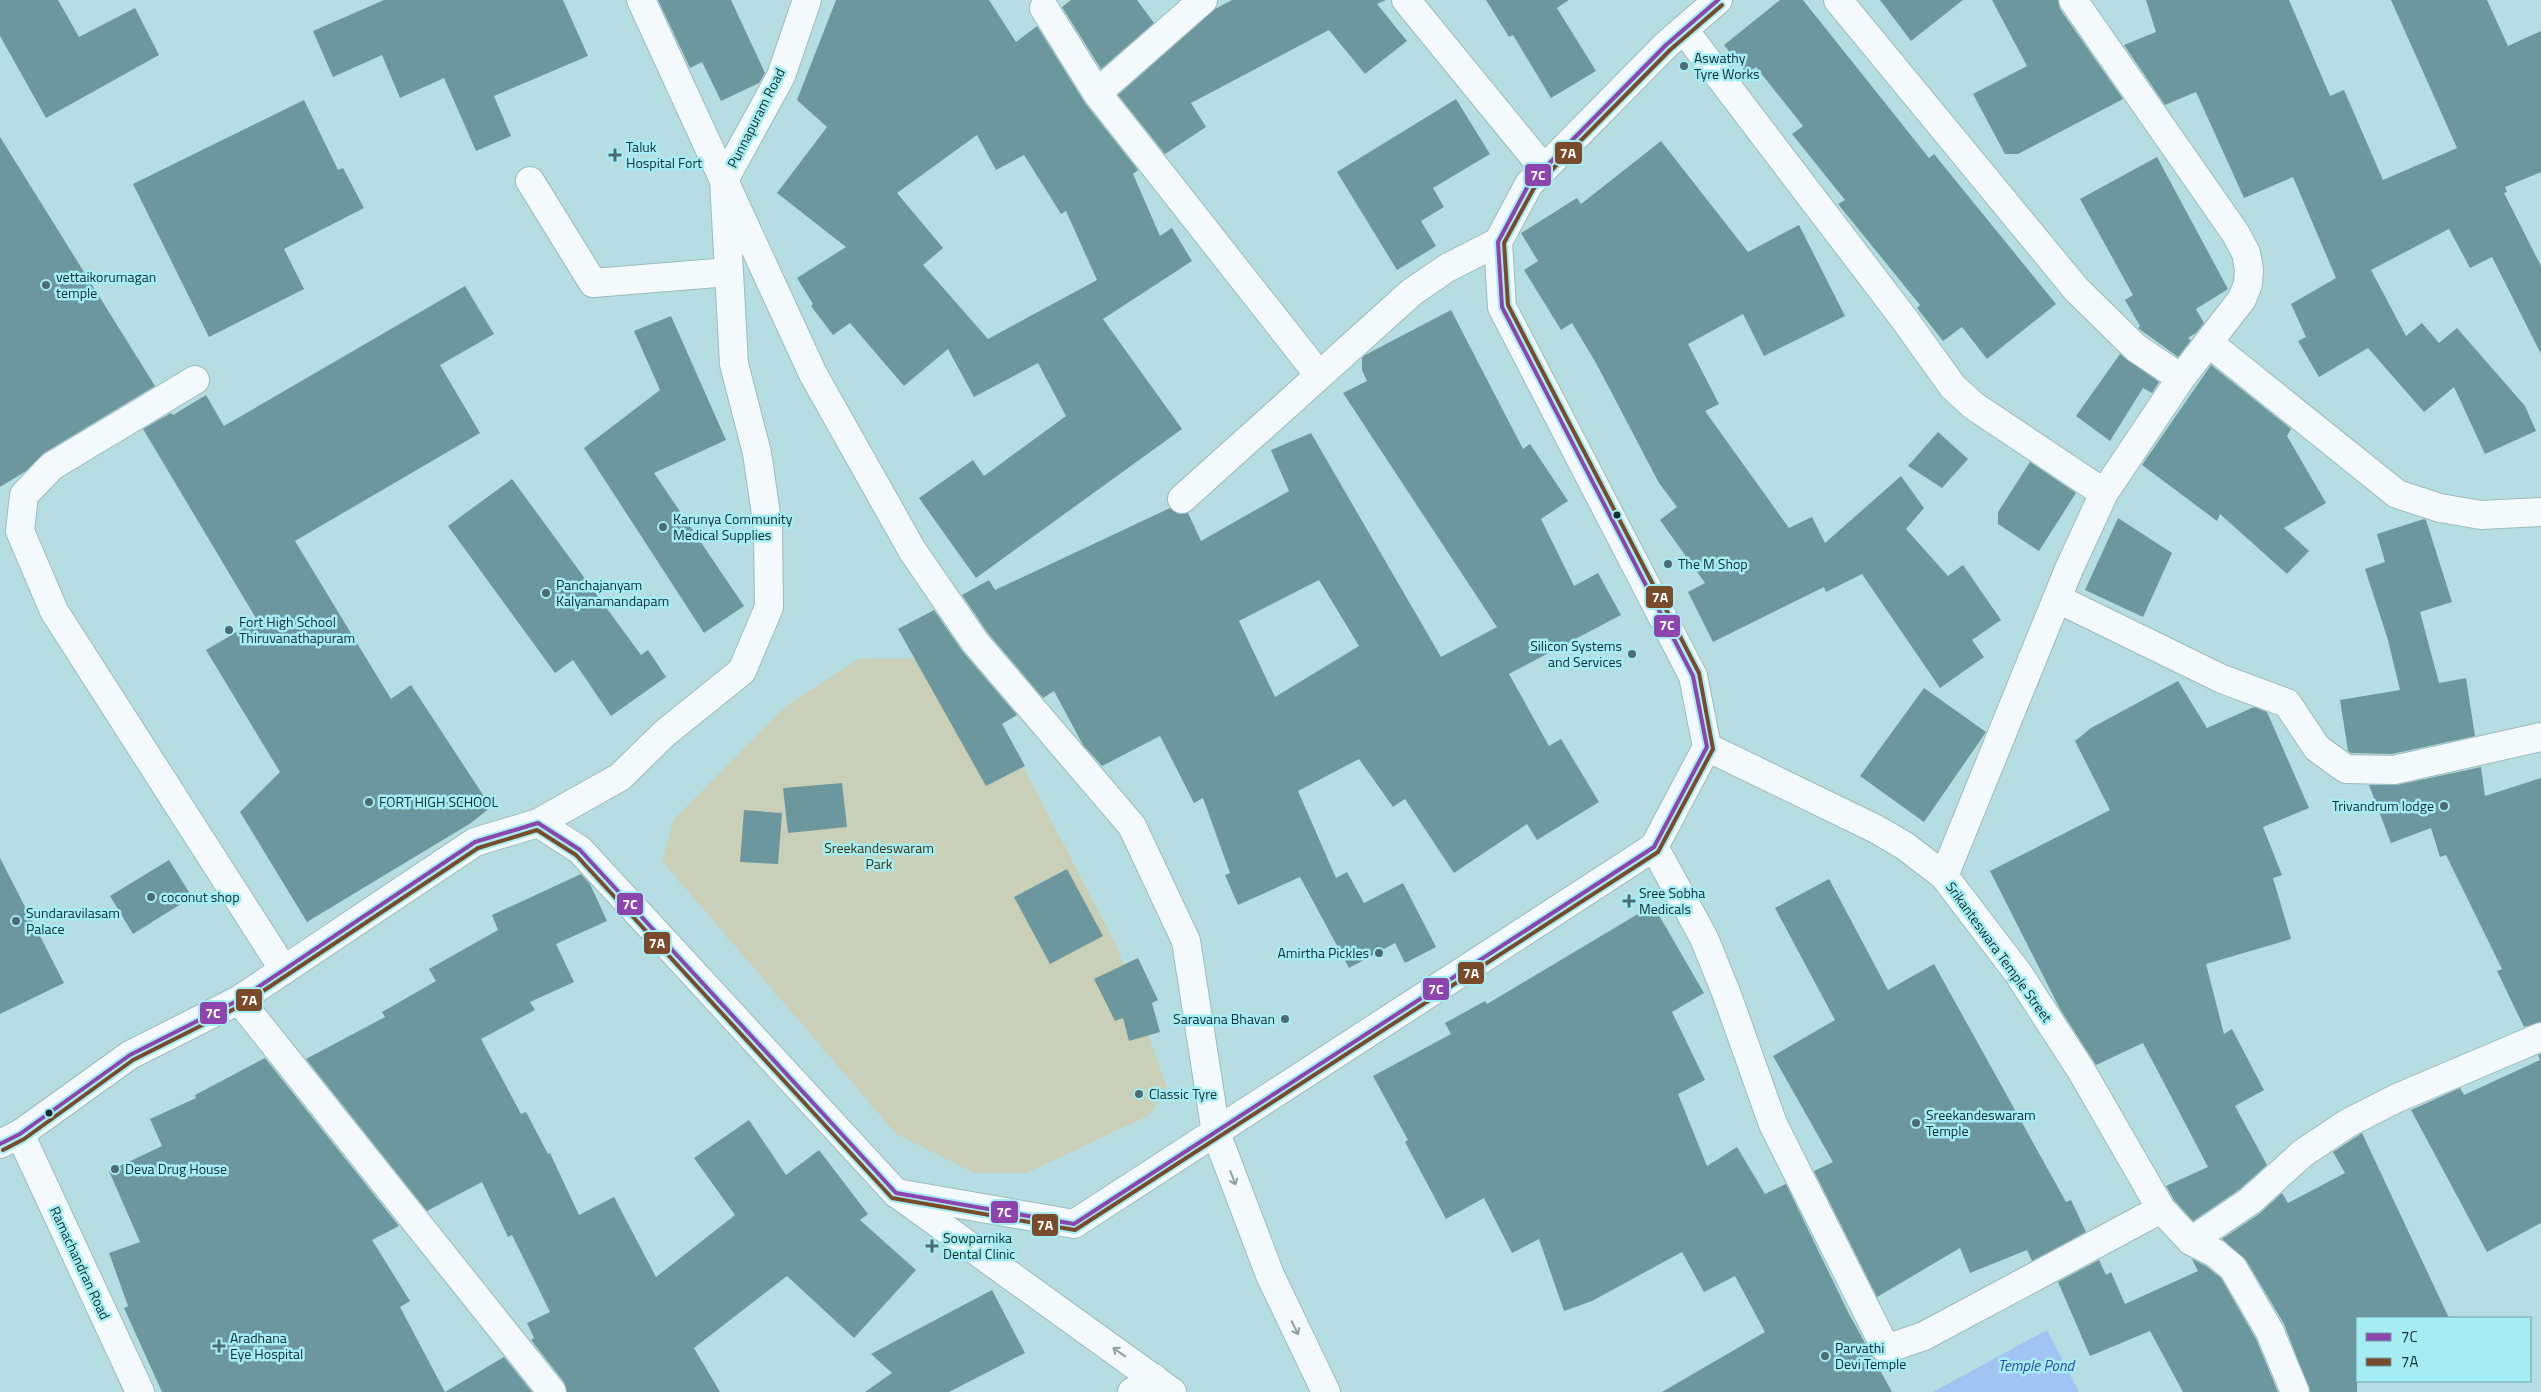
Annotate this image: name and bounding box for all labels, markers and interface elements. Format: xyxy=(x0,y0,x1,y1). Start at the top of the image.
place label: Aswathy Tyre Works xyxy=(1694,47,1760,84)
marker: Aswathy Tyre Works xyxy=(1678,60,1690,72)
street label: Punnapuram Road xyxy=(721,64,790,171)
place label: Taluk Hospital Fort xyxy=(626,136,702,173)
line badge: 7A xyxy=(1554,141,1583,165)
text: 7A xyxy=(1560,142,1577,163)
marker: Taluk Hospital Fort xyxy=(608,148,622,162)
line badge: 7C xyxy=(1524,163,1552,187)
text: 7C xyxy=(1530,164,1546,185)
place label: vettaikorumagan temple xyxy=(56,266,156,303)
marker: vettaikorumagan temple xyxy=(40,279,52,291)
place label: Karunya Community Medical Supplies xyxy=(673,508,793,545)
unlabelled marker xyxy=(1612,510,1622,520)
marker: Karunya Community Medical Supplies xyxy=(657,521,669,533)
place label: The M Shop xyxy=(1678,553,1748,574)
marker: The M Shop xyxy=(1662,558,1674,570)
place label: Panchajanyam Kalyanamandapam xyxy=(556,574,669,611)
line badge: 7A xyxy=(1645,585,1674,609)
text: 7A xyxy=(1652,586,1669,607)
marker: Panchajanyam Kalyanamandapam xyxy=(540,587,552,599)
place label: Fort High School Thiruvanathapuram xyxy=(239,611,355,648)
line badge: 7C xyxy=(1653,614,1681,638)
text: 7C xyxy=(1659,614,1675,635)
marker: Fort High School Thiruvanathapuram xyxy=(223,624,235,636)
place label: Silicon Systems and Services xyxy=(1530,635,1622,672)
marker: Silicon Systems and Services xyxy=(1626,648,1638,660)
place label: FORT HIGH SCHOOL xyxy=(379,791,499,812)
place label: Trivandrum lodge xyxy=(2332,795,2434,816)
marker: FORT HIGH SCHOOL xyxy=(363,796,375,808)
marker: Trivandrum lodge xyxy=(2438,800,2450,812)
park label: Sreekandeswaram Park xyxy=(824,837,934,874)
street label: Srikanteswara Temple Street xyxy=(1941,877,2058,1026)
place label: Sree Sobha Medicals xyxy=(1639,882,1705,919)
place label: coconut shop xyxy=(161,886,240,907)
marker: coconut shop xyxy=(145,891,157,903)
line badge: 7C xyxy=(616,892,644,916)
text: 7C xyxy=(622,893,638,914)
marker: Sree Sobha Medicals xyxy=(1623,895,1635,907)
place label: Sundaravilasam Palace xyxy=(26,902,120,939)
marker: Sundaravilasam Palace xyxy=(10,915,22,927)
line badge: 7A xyxy=(643,931,671,955)
text: 7A xyxy=(649,932,666,953)
place label: Amirtha Pickles xyxy=(1278,942,1369,963)
marker: Amirtha Pickles xyxy=(1373,947,1385,959)
line badge: 7A xyxy=(1457,961,1485,985)
text: 7A xyxy=(1463,962,1480,983)
line badge: 7C xyxy=(1422,977,1450,1001)
text: 7C xyxy=(1428,978,1444,999)
line badge: 7A xyxy=(235,988,263,1012)
text: 7A xyxy=(241,989,258,1010)
line badge: 7C xyxy=(199,1001,228,1025)
text: 7C xyxy=(205,1002,221,1023)
place label: Saravana Bhavan xyxy=(1173,1008,1275,1029)
marker: Saravana Bhavan xyxy=(1279,1013,1291,1025)
place label: Classic Tyre xyxy=(1149,1083,1217,1104)
marker: Classic Tyre xyxy=(1133,1088,1145,1100)
place label: Sreekandeswaram Temple xyxy=(1926,1104,2036,1141)
unlabelled marker xyxy=(44,1108,54,1118)
marker: Sreekandeswaram Temple xyxy=(1910,1117,1922,1129)
place label: Deva Drug House xyxy=(125,1158,227,1179)
marker: Deva Drug House xyxy=(109,1163,121,1175)
one-way arrow xyxy=(1229,1170,1238,1186)
line badge: 7C xyxy=(990,1200,1019,1224)
text: 7C xyxy=(996,1201,1012,1222)
street label: Ramachandran Road xyxy=(45,1203,116,1323)
line badge: 7A xyxy=(1031,1213,1059,1237)
text: 7A xyxy=(1037,1214,1054,1235)
place label: Sowparnika Dental Clinic xyxy=(943,1227,1015,1264)
marker: Sowparnika Dental Clinic xyxy=(925,1239,939,1253)
legend xyxy=(2356,1317,2531,1382)
one-way arrow xyxy=(1291,1320,1301,1335)
text: 7C xyxy=(2401,1325,2418,1348)
place label: Aradhana Eye Hospital xyxy=(230,1327,303,1364)
place label: Parvathi Devi Temple xyxy=(1835,1337,1906,1374)
marker: Aradhana Eye Hospital xyxy=(212,1339,226,1353)
one-way arrow xyxy=(1113,1347,1126,1358)
marker: Parvathi Devi Temple xyxy=(1819,1350,1831,1362)
text: 7A xyxy=(2401,1350,2418,1373)
water label: Temple Pond xyxy=(1998,1354,2075,1377)

